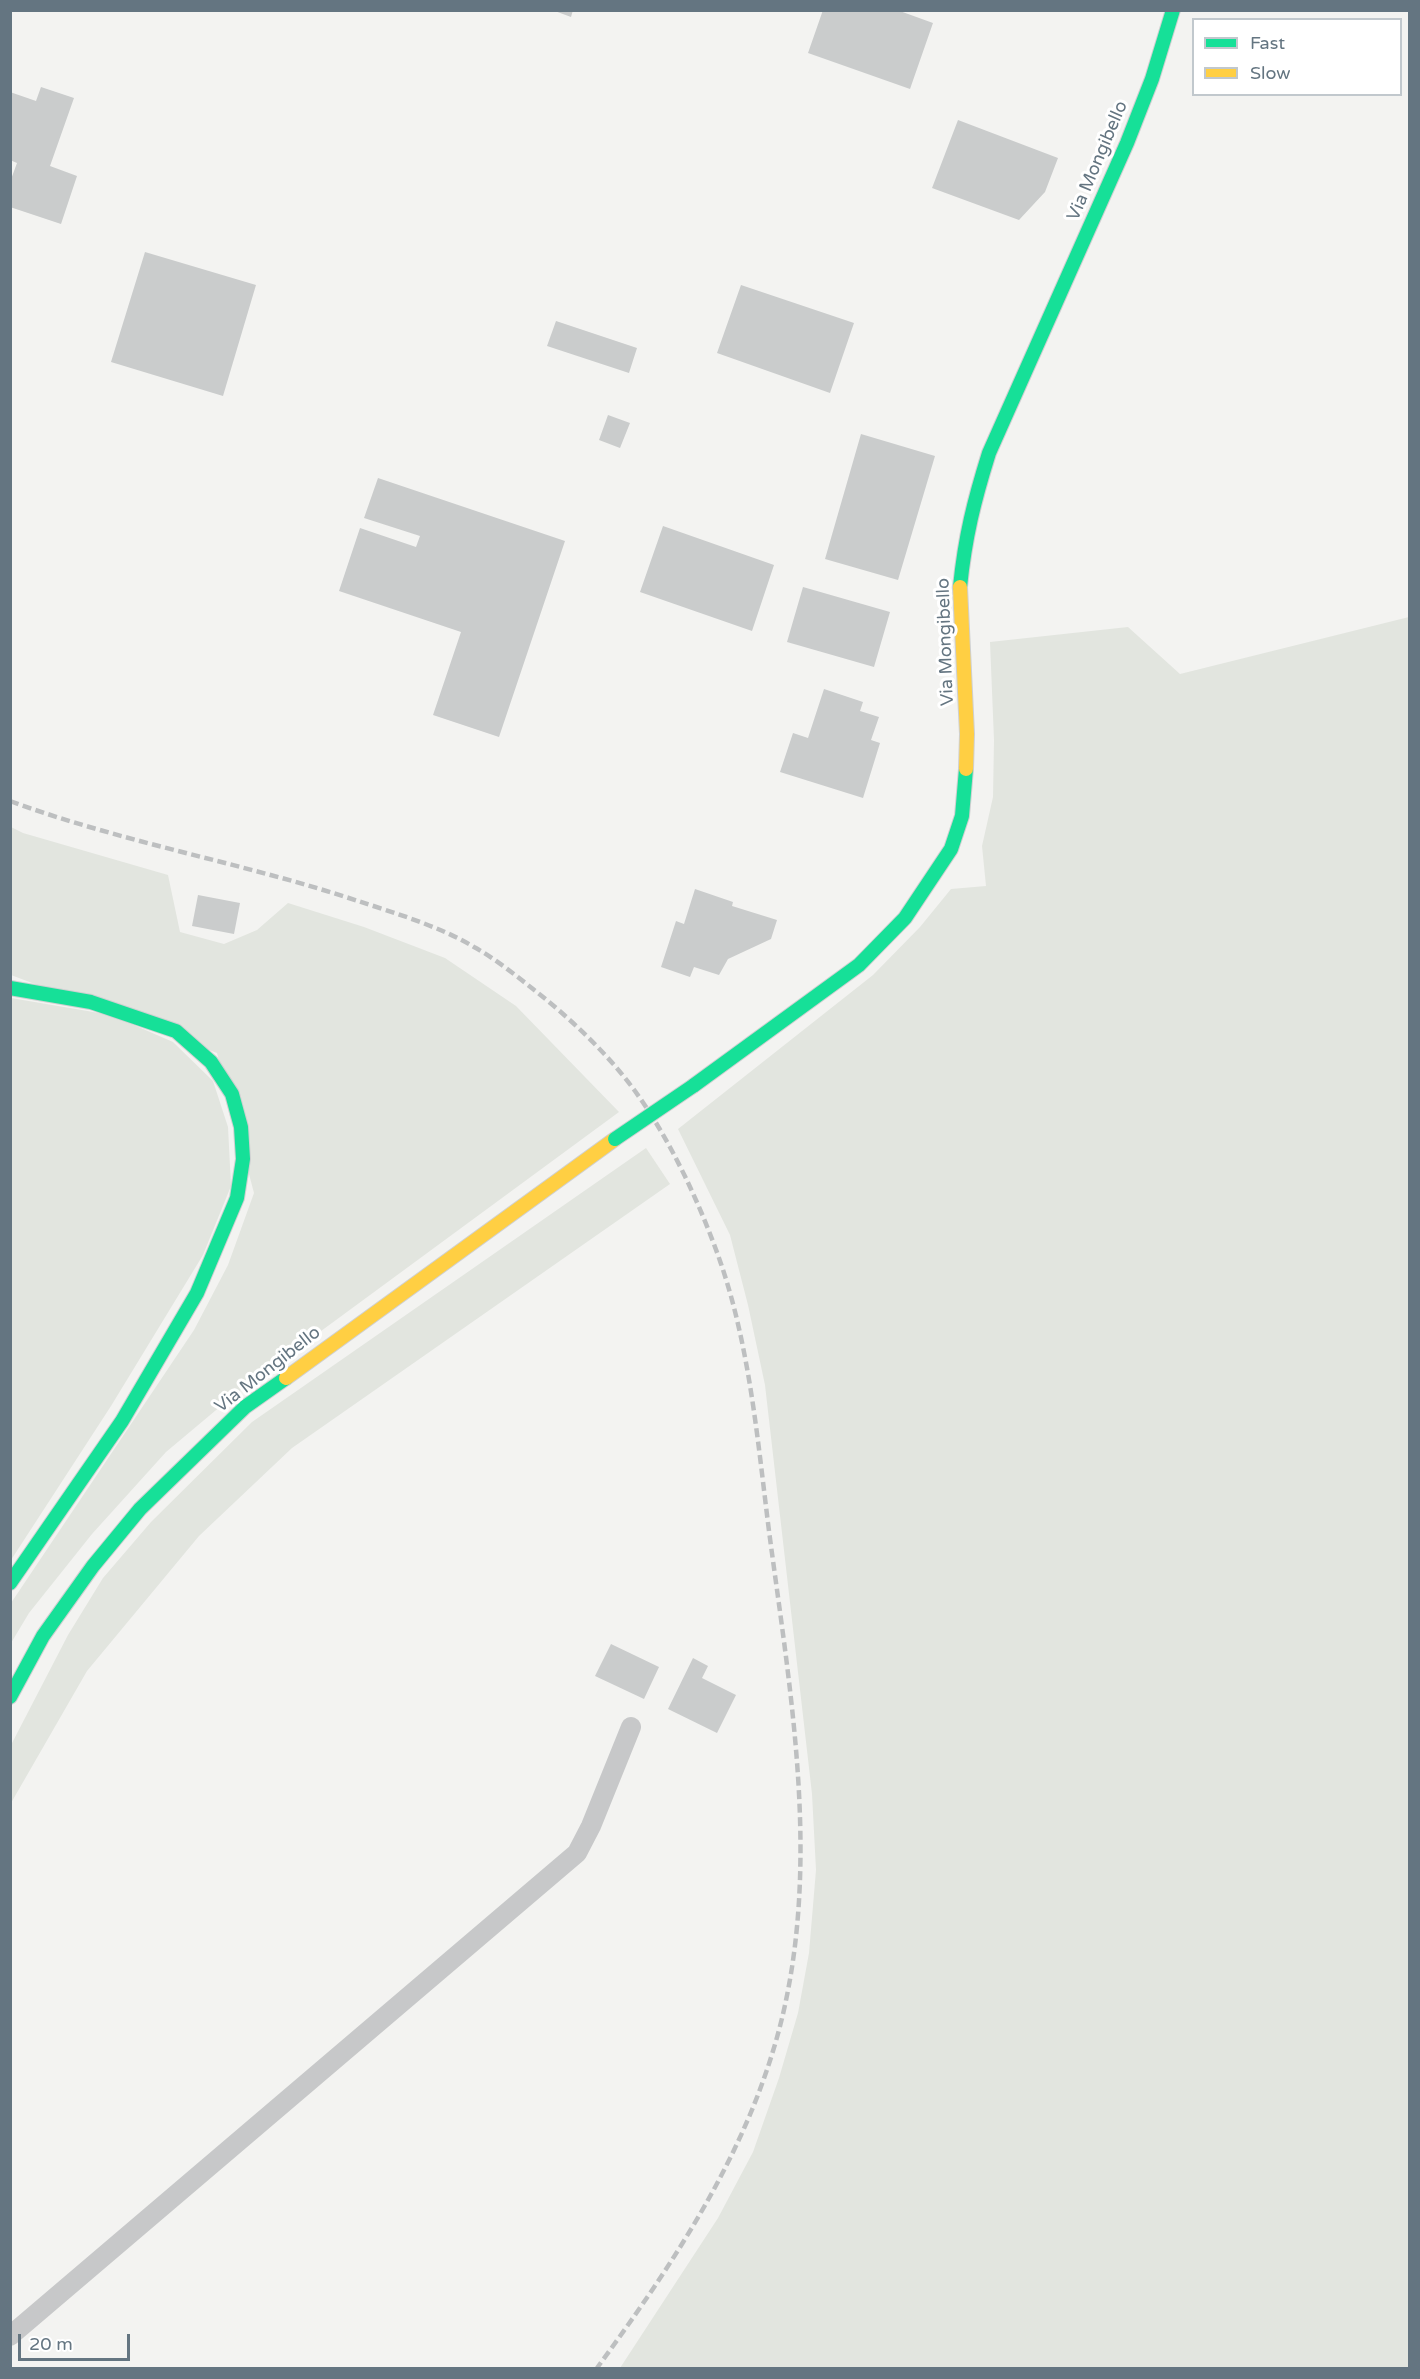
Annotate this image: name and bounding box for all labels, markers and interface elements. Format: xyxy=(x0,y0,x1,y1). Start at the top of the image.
legend xyxy=(1192,18,1402,96)
text: Fast xyxy=(1250,32,1285,54)
text: Slow xyxy=(1250,62,1291,84)
street label: Via Mongibello xyxy=(1063,98,1133,224)
street label: Via Mongibello xyxy=(933,578,959,706)
street label: Via Mongibello xyxy=(211,1322,325,1418)
scale bar xyxy=(21,2322,134,2360)
text: 20 m xyxy=(29,2333,73,2355)

